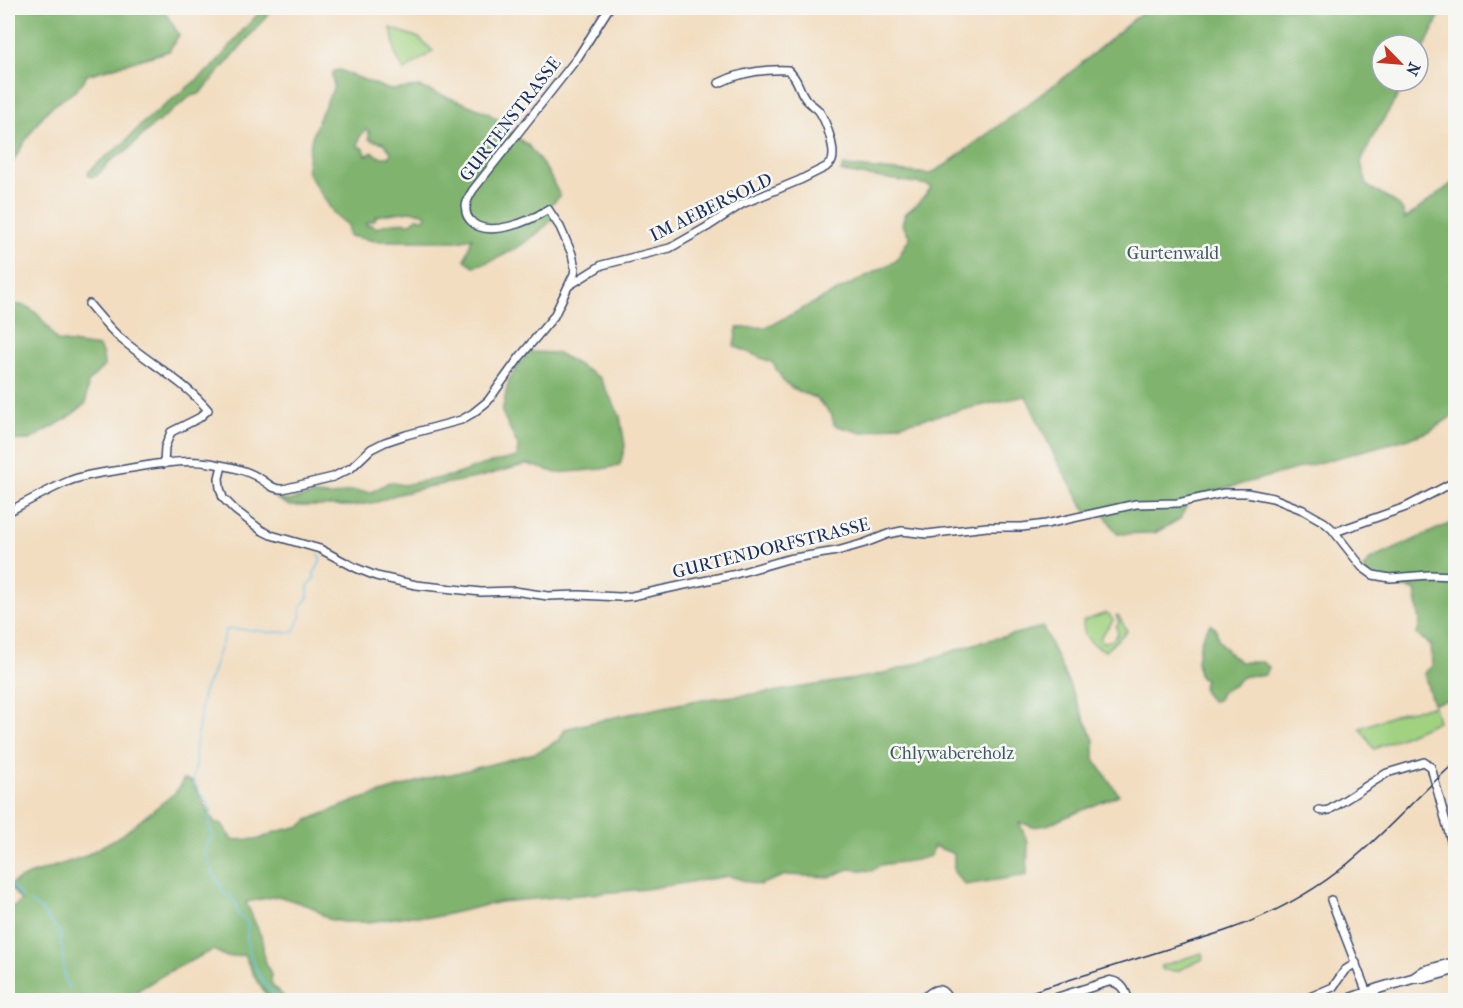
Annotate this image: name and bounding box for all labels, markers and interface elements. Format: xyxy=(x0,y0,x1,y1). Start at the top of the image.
north arrow xyxy=(1370,33,1430,93)
street label: GURTENSTRASSE xyxy=(455,53,565,186)
text: N xyxy=(1402,60,1424,79)
street label: IM AEBERSOLD xyxy=(647,169,776,246)
park label: Gurtenwald xyxy=(1127,243,1219,264)
street label: GURTENDORFSTRASSE xyxy=(670,514,872,583)
park label: Chlywabereholz xyxy=(890,743,1014,764)

